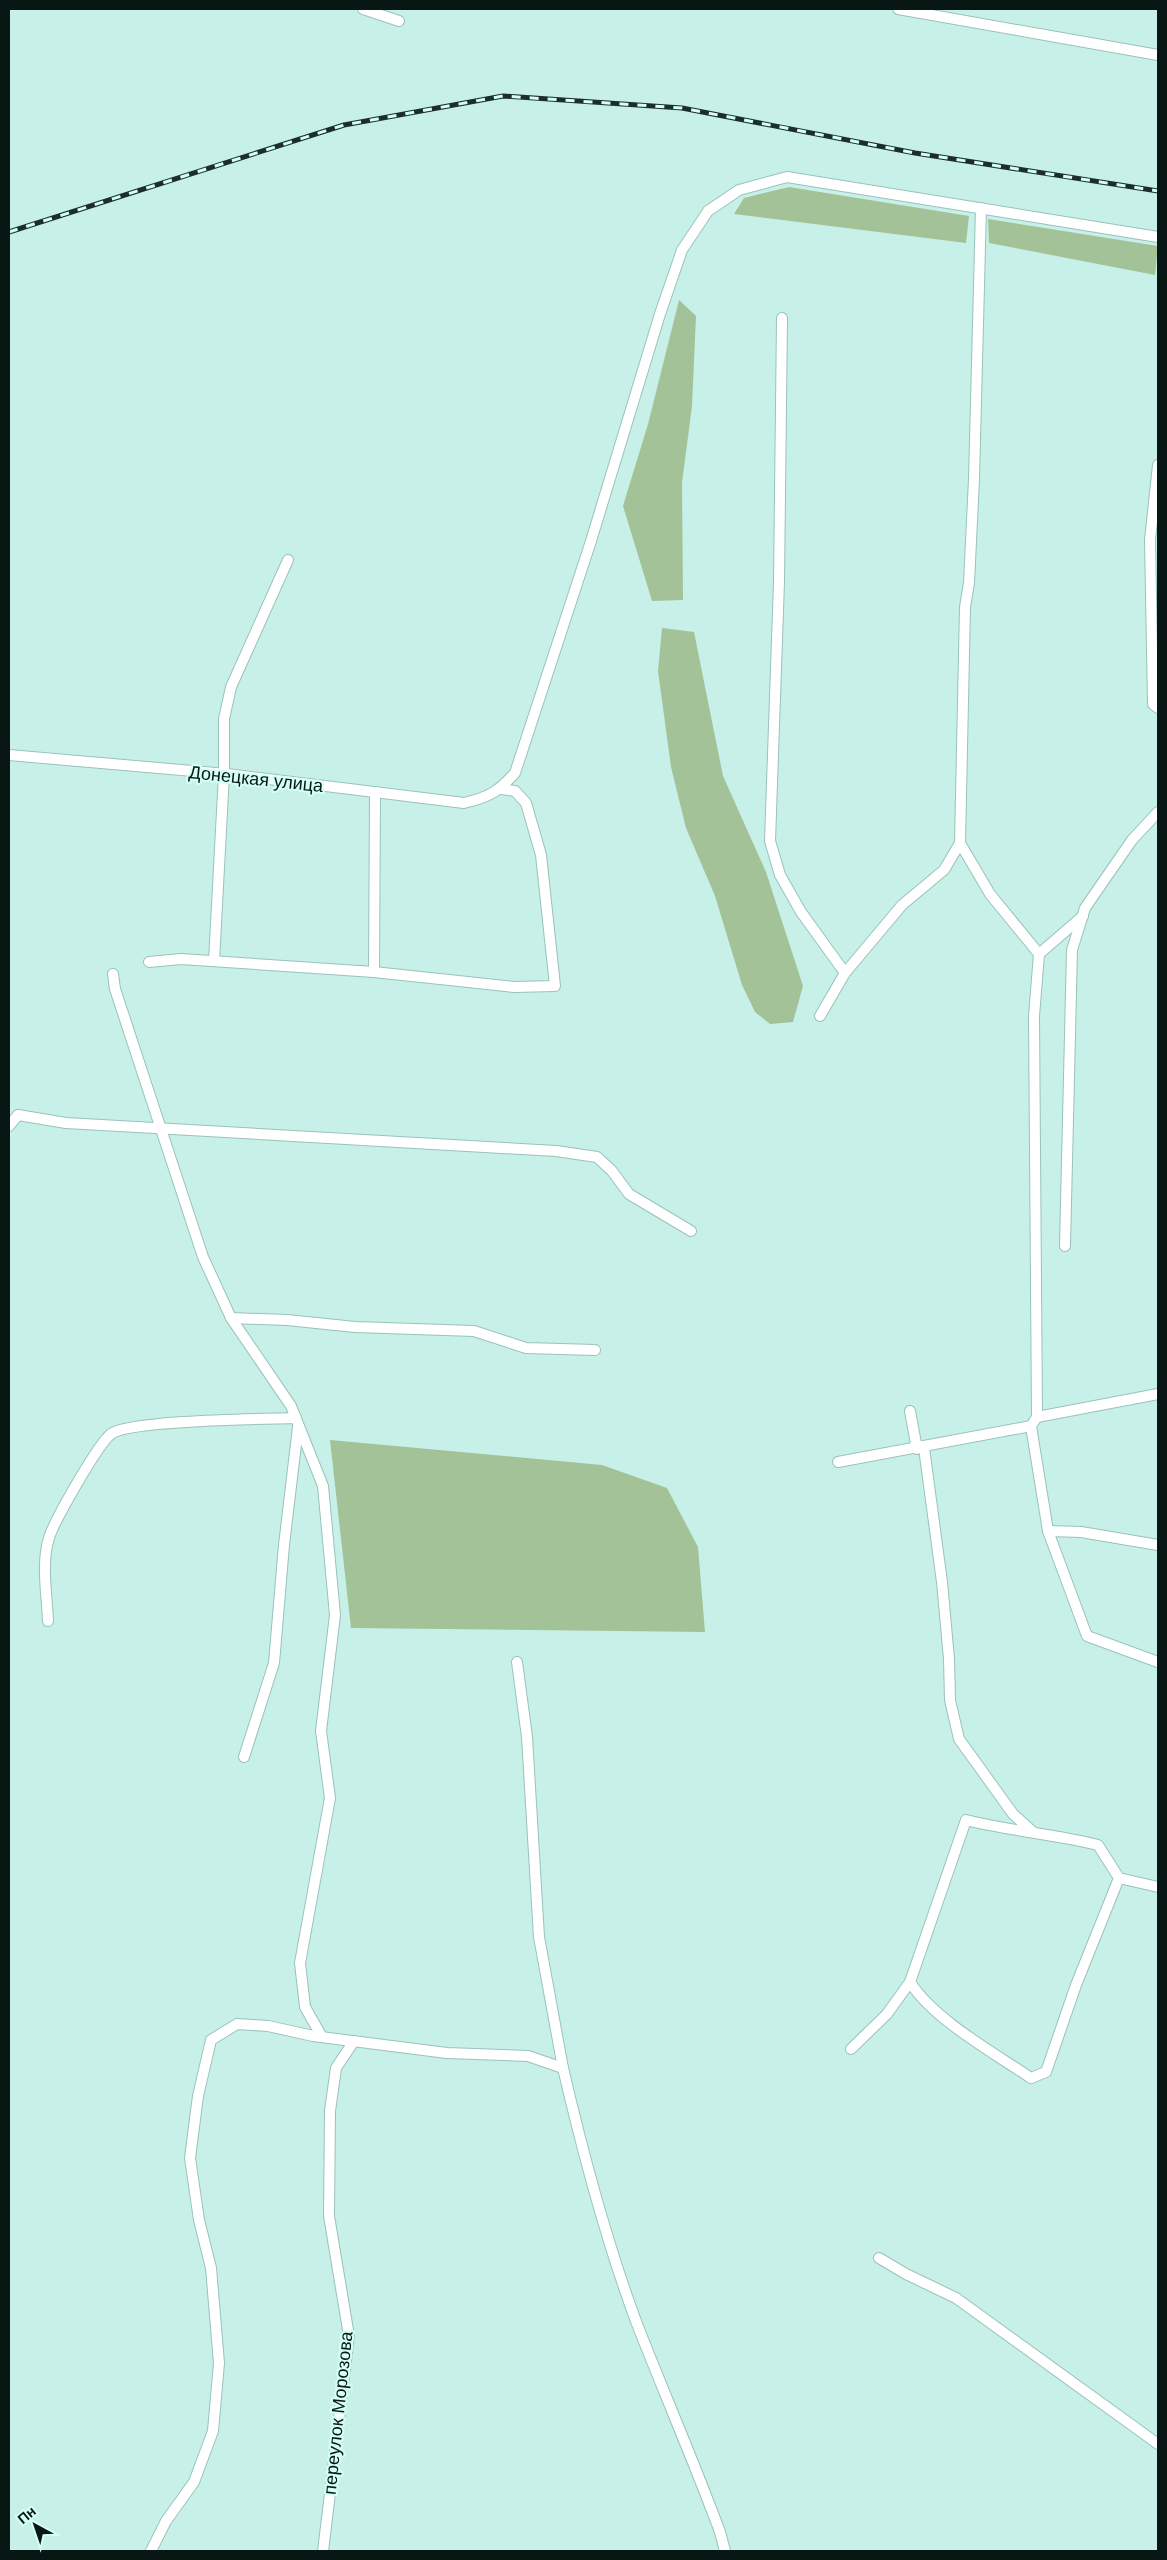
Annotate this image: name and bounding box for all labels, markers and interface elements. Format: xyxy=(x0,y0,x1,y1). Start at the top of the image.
street label: Донецкая улица xyxy=(188,760,325,798)
street label: переулок Морозова xyxy=(317,2329,359,2496)
north arrow xyxy=(10,2500,60,2550)
text: Пн xyxy=(14,2502,40,2528)

